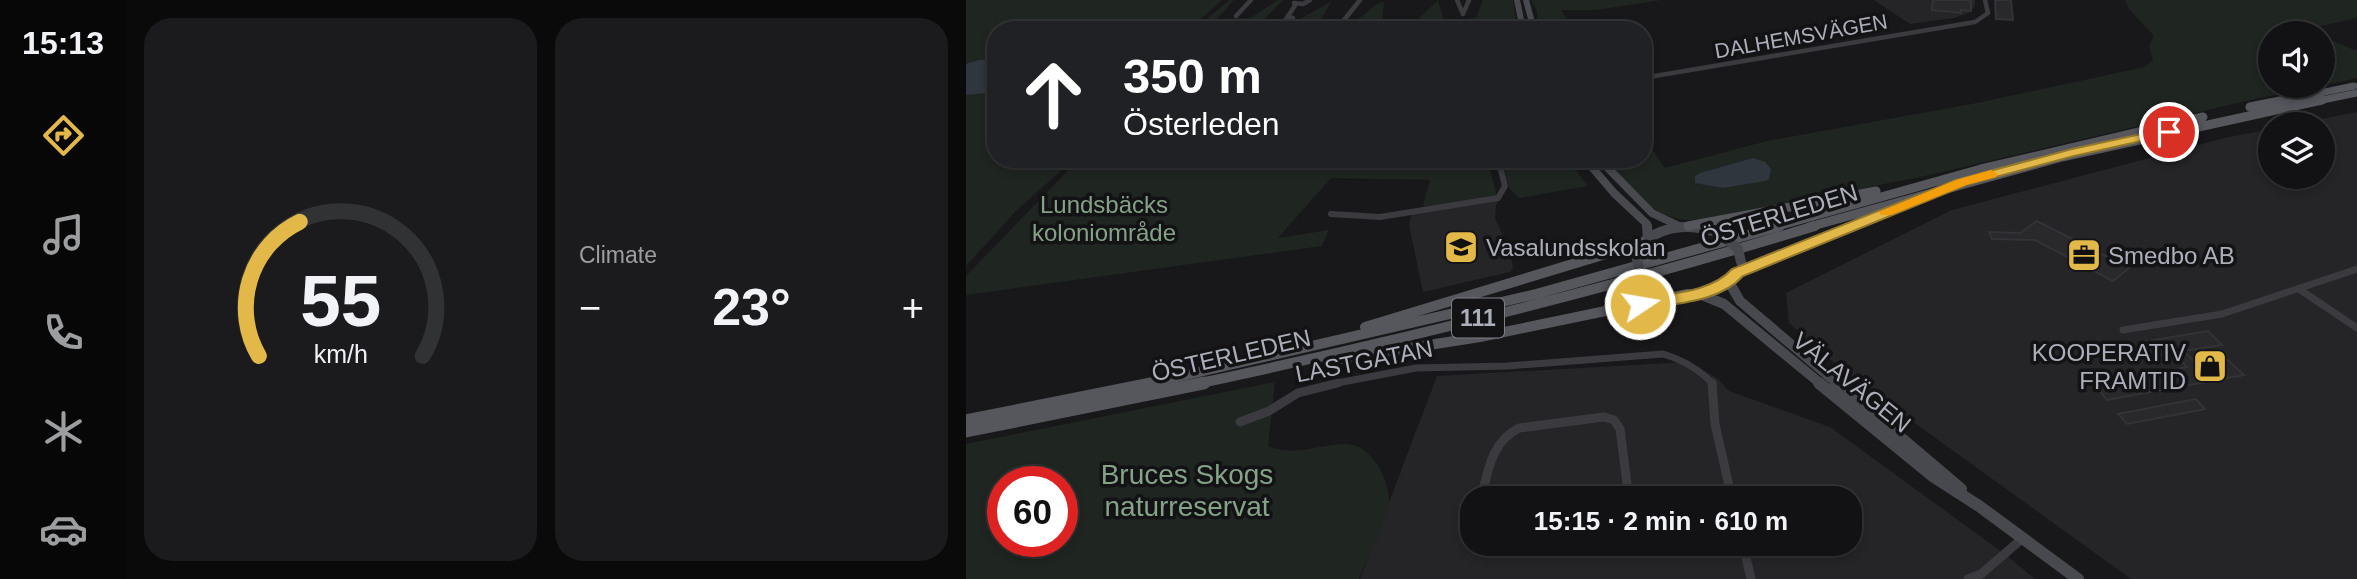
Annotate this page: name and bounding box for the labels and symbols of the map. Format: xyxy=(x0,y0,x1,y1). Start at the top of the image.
street label: DALHEMSVÄGEN xyxy=(1713,9,1889,63)
pin xyxy=(2139,102,2199,162)
street label: ÖSTERLEDEN xyxy=(1697,178,1861,252)
park label: Lundsbäcks koloniområde xyxy=(1032,191,1176,246)
school or university icon: Vasalundsskolan xyxy=(1442,228,1480,266)
place label: Vasalundsskolan xyxy=(1486,234,1666,261)
office icon: Smedbo AB xyxy=(2065,236,2103,274)
place label: Smedbo AB xyxy=(2108,242,2235,269)
position arrow xyxy=(1603,267,1677,341)
road number: 111 xyxy=(1452,298,1504,338)
street label: ÖSTERLEDEN xyxy=(1149,324,1313,386)
street label: VÄLAVÄGEN xyxy=(1788,326,1916,438)
street label: LASTGATAN xyxy=(1293,334,1435,388)
place label: KOOPERATIV FRAMTID xyxy=(2032,339,2186,394)
shop icon: KOOPERATIV FRAMTID xyxy=(2191,347,2229,385)
park label: Bruces Skogs naturreservat xyxy=(1101,459,1273,522)
speed limit sign: 60 xyxy=(987,466,1078,557)

